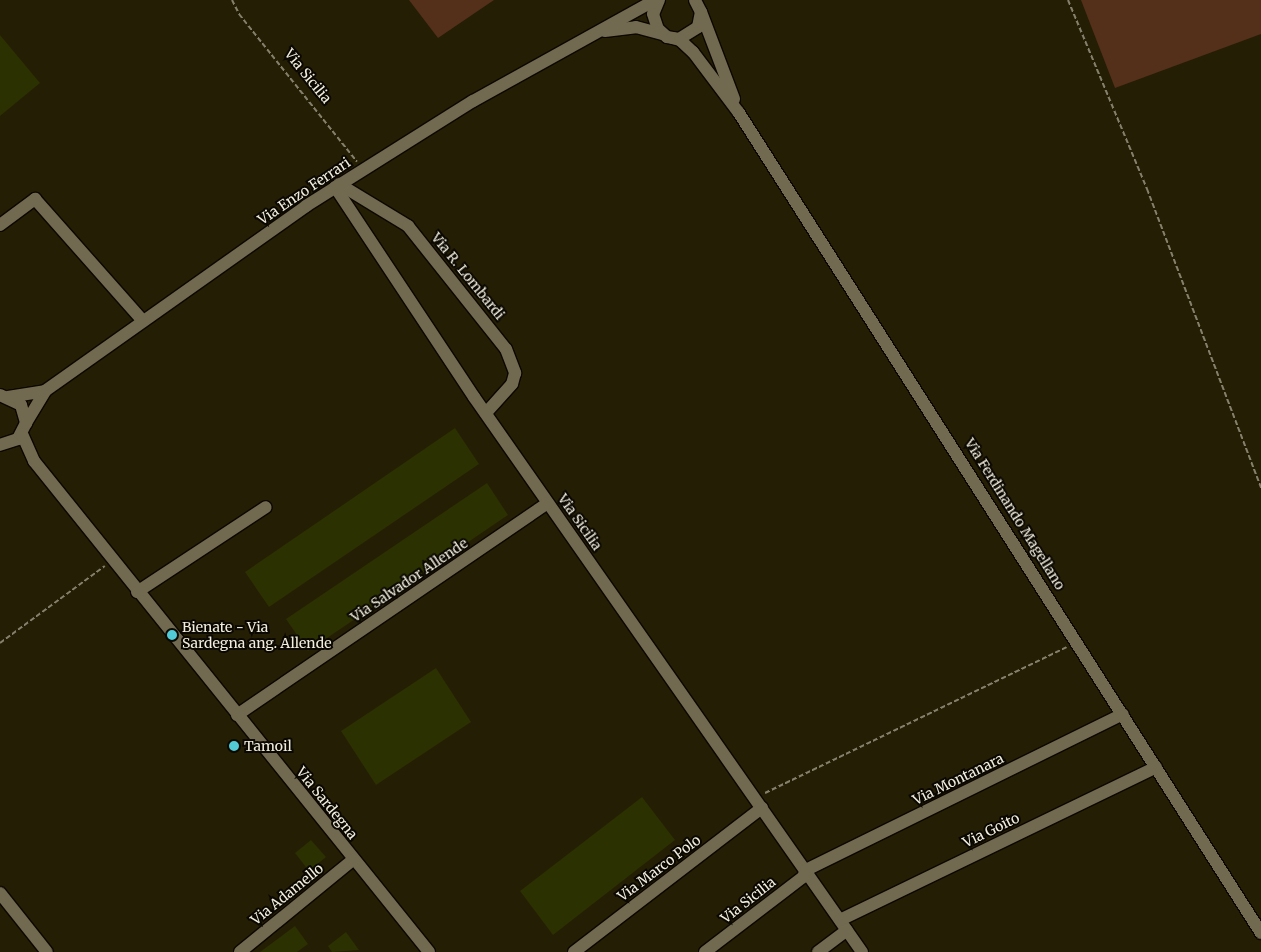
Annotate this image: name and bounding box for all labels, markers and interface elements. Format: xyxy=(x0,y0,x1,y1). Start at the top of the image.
street label: Via Sicilia xyxy=(281,45,335,107)
street label: Via Enzo Ferrari xyxy=(255,154,353,228)
street label: Via R. Lombardi xyxy=(428,229,508,323)
street label: Via Ferdinando Magellano xyxy=(961,435,1069,593)
street label: Via Sicilia xyxy=(554,491,606,553)
street label: Via Salvador Allende xyxy=(347,535,471,625)
place label: Bienate - Via Sardegna ang. Allende xyxy=(182,619,332,652)
marker: Bienate - Via Sardegna ang. Allende xyxy=(166,629,178,641)
place label: Tamoil xyxy=(244,738,292,754)
marker: Tamoil xyxy=(228,740,240,752)
street label: Via Montanara xyxy=(910,750,1006,808)
street label: Via Sardegna xyxy=(293,764,361,842)
street label: Via Goito xyxy=(960,809,1022,851)
street label: Via Marco Polo xyxy=(614,831,704,905)
street label: Via Adamello xyxy=(247,860,327,928)
street label: Via Sicilia xyxy=(717,873,779,927)

